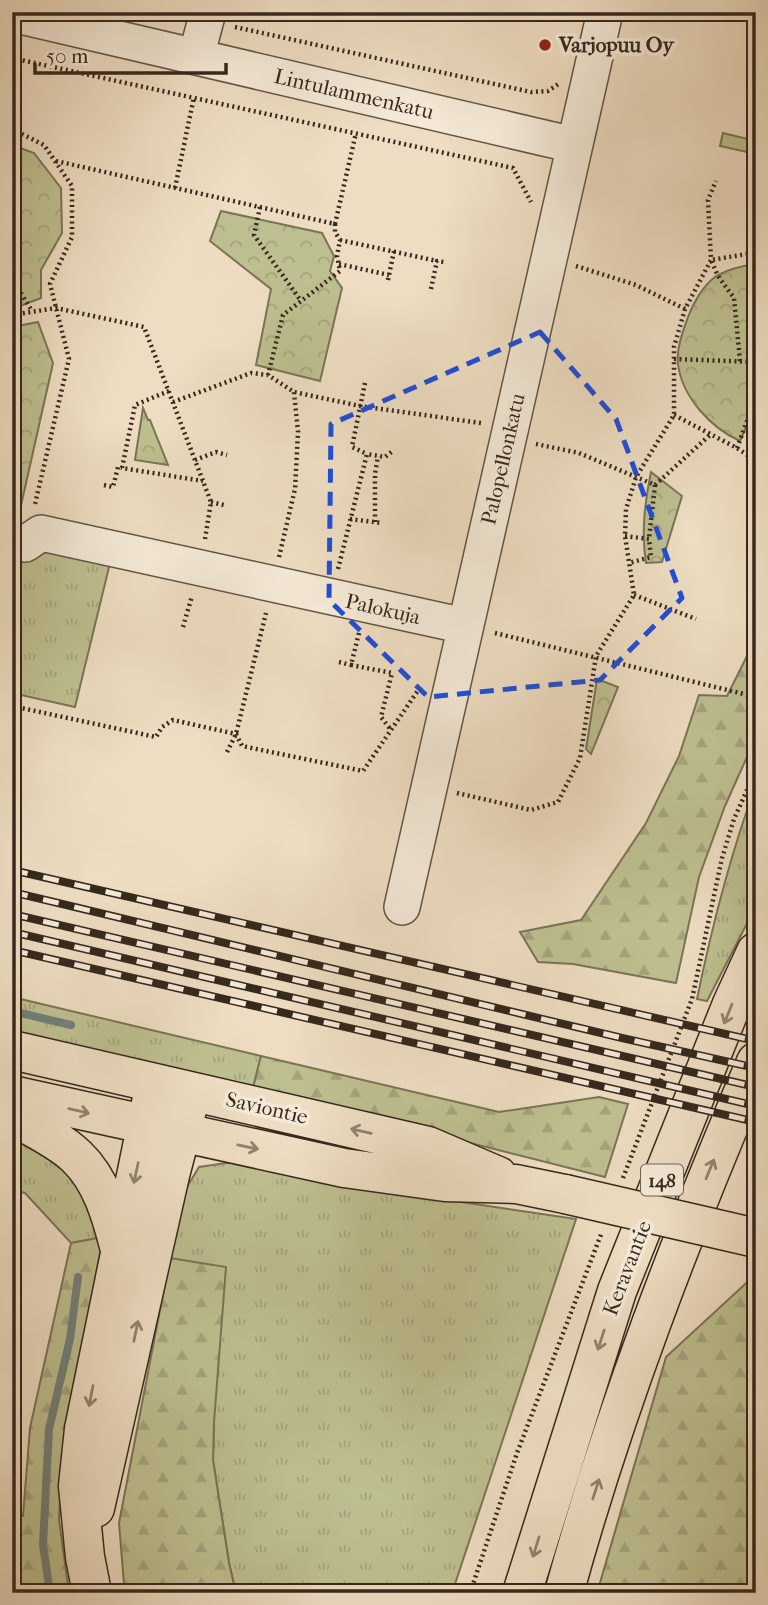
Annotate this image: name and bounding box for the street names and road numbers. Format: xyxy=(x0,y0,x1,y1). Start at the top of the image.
street label: Lintulammenkatu xyxy=(272,64,436,124)
street label: Palopellonkatu xyxy=(476,391,530,527)
street label: Palokuja xyxy=(343,589,423,629)
street label: Saviontie xyxy=(224,1087,310,1129)
road number: 148 xyxy=(641,1164,683,1196)
street label: Keravantie xyxy=(598,1217,656,1319)

